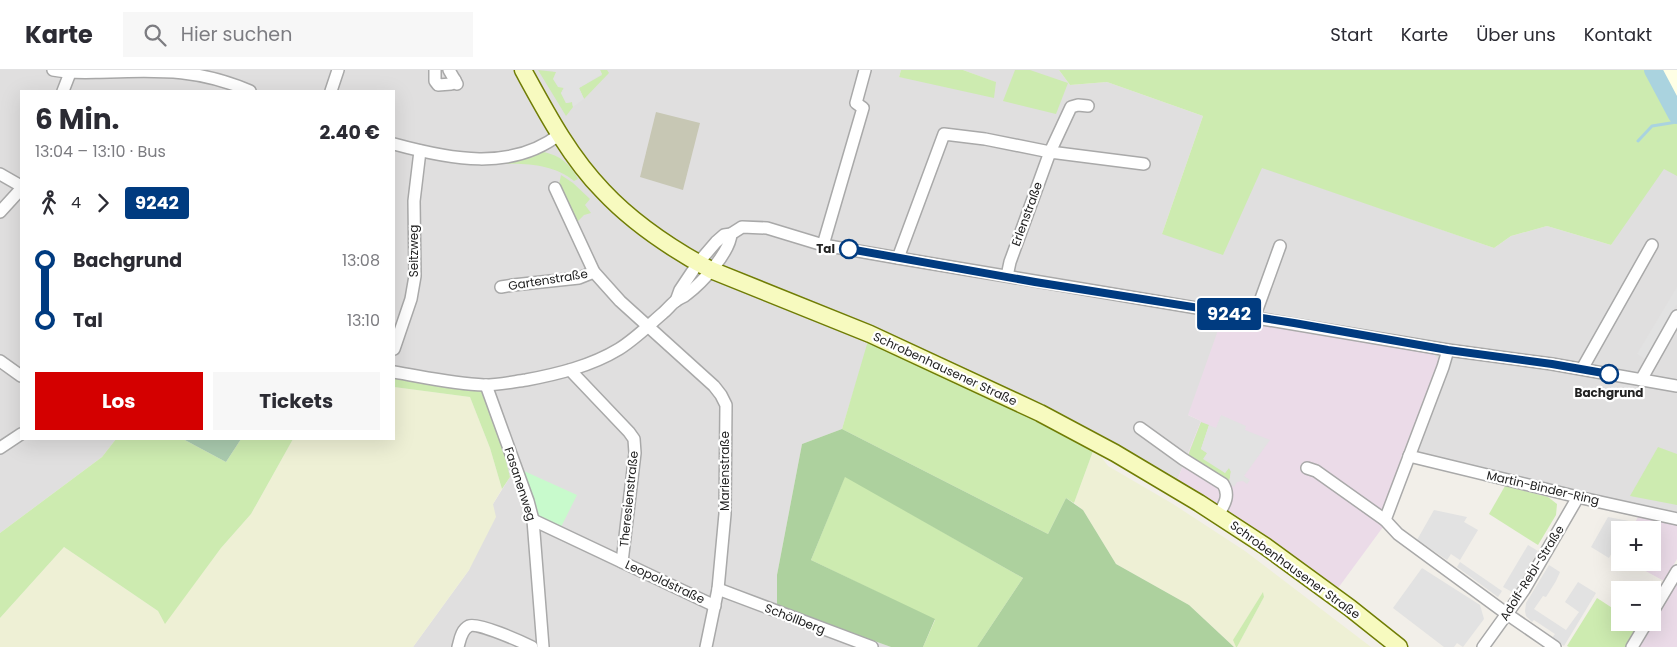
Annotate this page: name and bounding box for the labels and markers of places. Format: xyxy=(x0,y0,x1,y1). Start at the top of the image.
marker: Tal xyxy=(839,239,859,259)
place label: Tal xyxy=(816,240,835,257)
marker: Bachgrund xyxy=(1599,364,1619,384)
place label: Bachgrund xyxy=(1574,384,1644,401)

